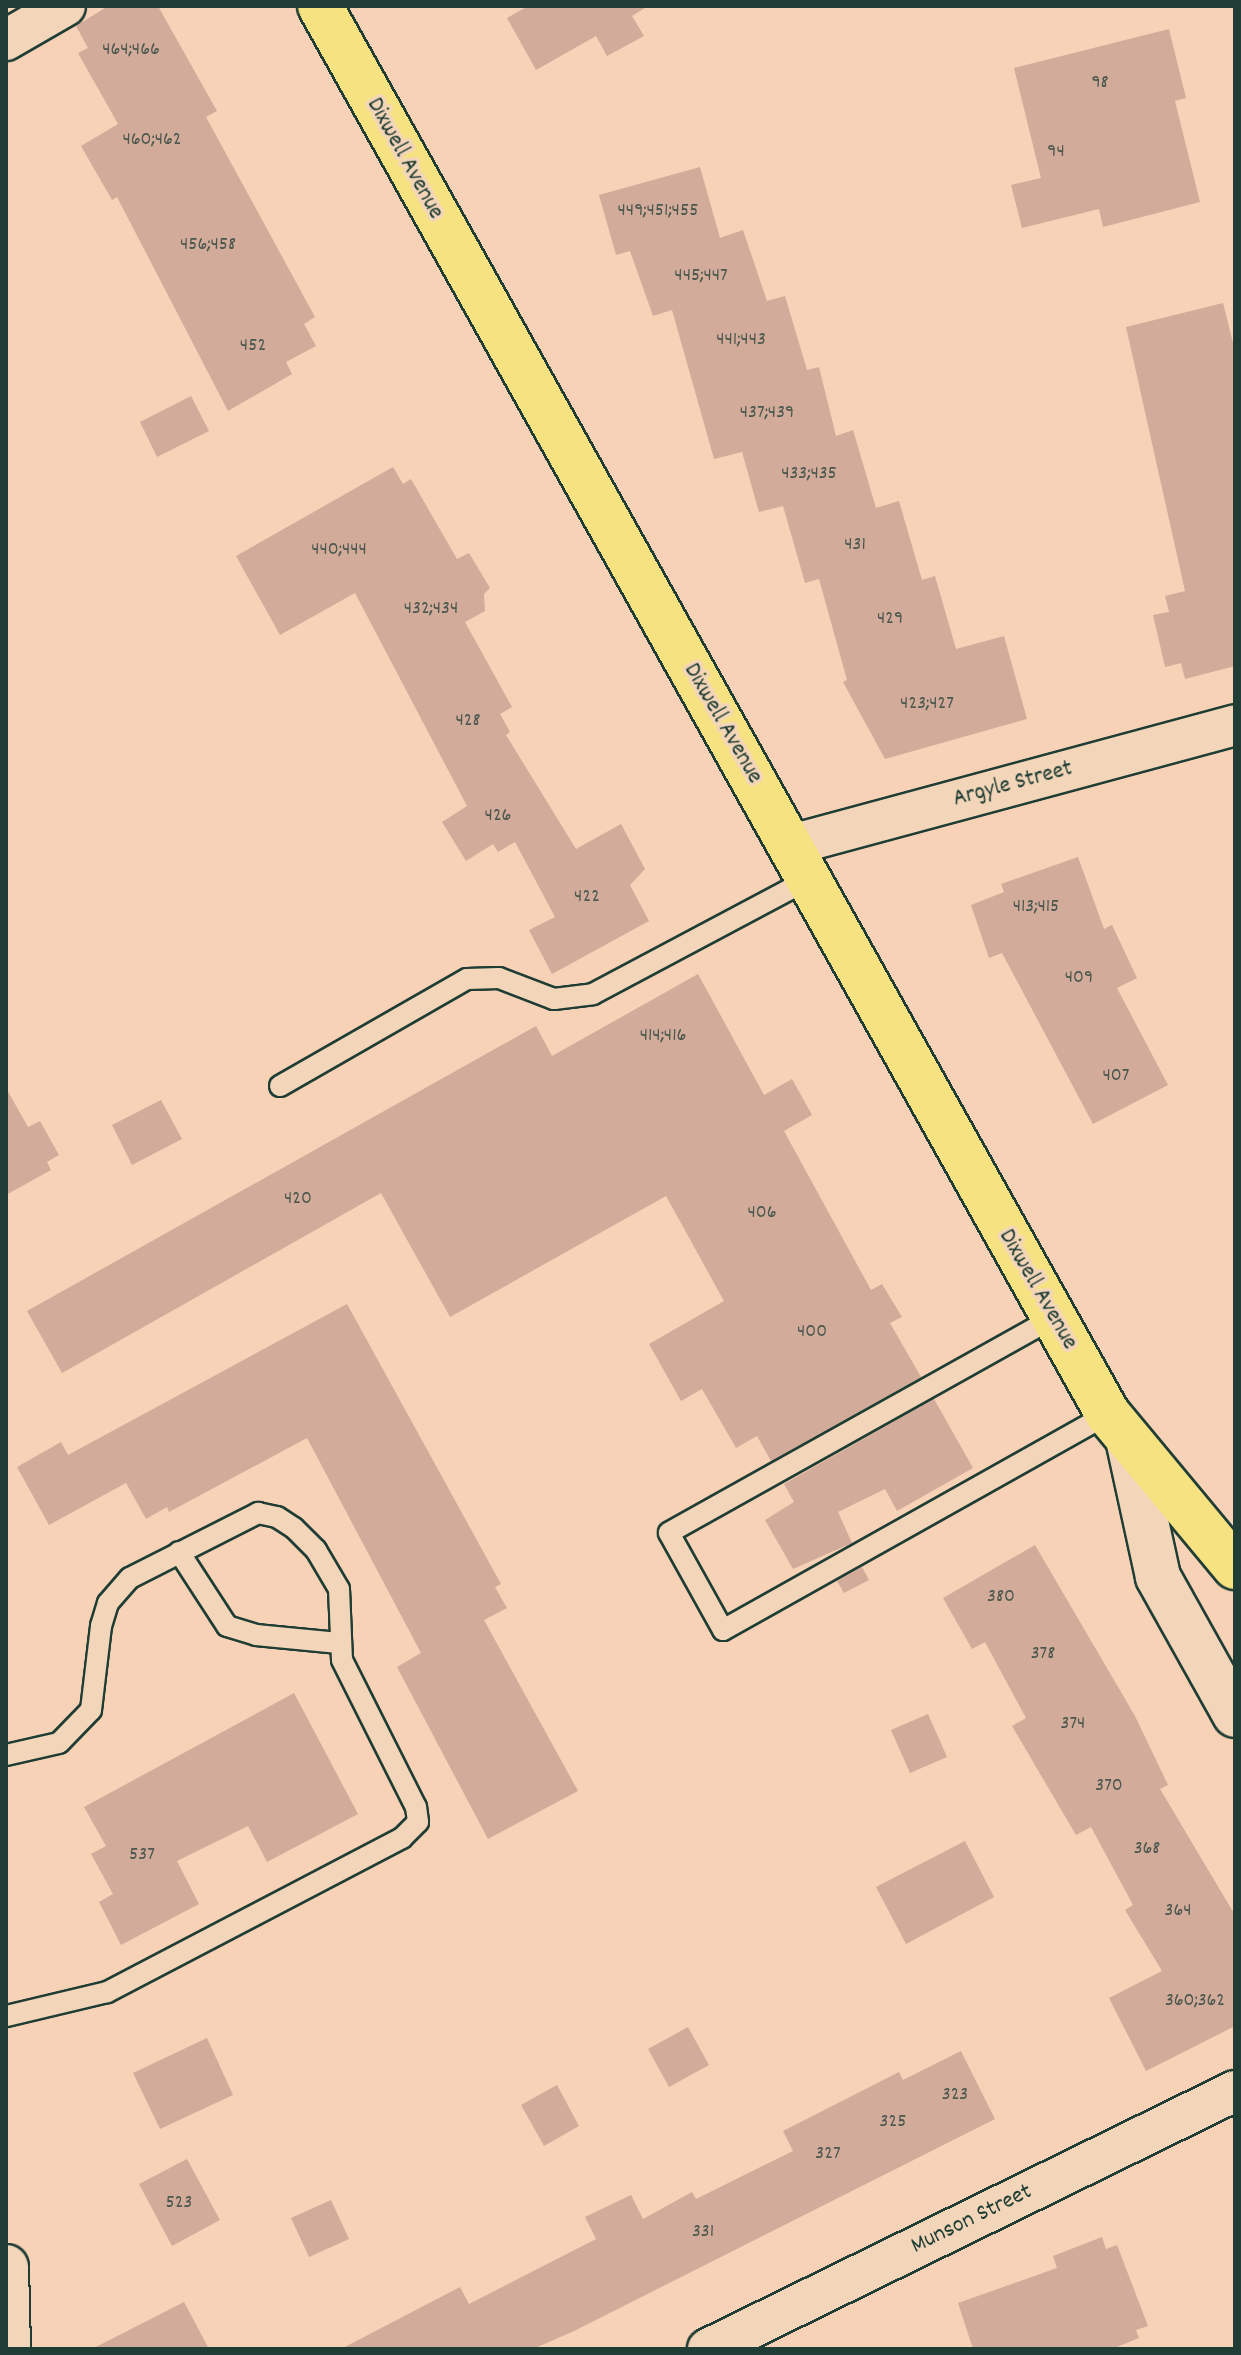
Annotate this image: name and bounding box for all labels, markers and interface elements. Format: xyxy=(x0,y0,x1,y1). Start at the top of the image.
house number: 464;466 xyxy=(102,38,160,62)
house number: 98 xyxy=(1091,71,1109,95)
street label: Dixwell Avenue xyxy=(359,93,449,225)
house number: 460;462 xyxy=(122,128,182,152)
house number: 94 xyxy=(1047,140,1065,164)
house number: 449;451;455 xyxy=(618,199,698,223)
house number: 456;458 xyxy=(180,233,236,257)
house number: 445;447 xyxy=(674,264,728,288)
house number: 441;443 xyxy=(716,328,766,352)
house number: 452 xyxy=(240,334,266,358)
house number: 437;439 xyxy=(740,401,794,425)
house number: 433;435 xyxy=(781,462,837,486)
house number: 431 xyxy=(844,533,866,557)
house number: 440;444 xyxy=(311,538,367,562)
house number: 432;434 xyxy=(404,597,458,621)
house number: 429 xyxy=(877,607,903,631)
street label: Dixwell Avenue xyxy=(676,659,768,789)
house number: 423;427 xyxy=(900,692,954,716)
house number: 428 xyxy=(455,709,481,733)
street label: Argyle Street xyxy=(950,755,1076,815)
house number: 426 xyxy=(485,804,511,828)
house number: 422 xyxy=(574,885,600,909)
house number: 413;415 xyxy=(1013,895,1059,919)
house number: 409 xyxy=(1065,966,1093,990)
house number: 414;416 xyxy=(640,1024,686,1048)
house number: 407 xyxy=(1103,1064,1129,1088)
house number: 420 xyxy=(284,1187,312,1211)
house number: 406 xyxy=(748,1201,776,1225)
street label: Dixwell Avenue xyxy=(991,1225,1083,1355)
house number: 400 xyxy=(797,1320,827,1344)
house number: 380 xyxy=(987,1585,1015,1609)
house number: 378 xyxy=(1031,1642,1055,1666)
house number: 374 xyxy=(1061,1712,1085,1736)
house number: 370 xyxy=(1095,1774,1123,1798)
house number: 368 xyxy=(1134,1837,1160,1861)
house number: 537 xyxy=(129,1843,155,1867)
house number: 364 xyxy=(1165,1899,1191,1923)
house number: 360;362 xyxy=(1165,1989,1225,2013)
house number: 323 xyxy=(942,2083,968,2107)
house number: 325 xyxy=(880,2110,906,2134)
house number: 327 xyxy=(815,2142,841,2166)
street label: Munson Street xyxy=(907,2178,1037,2262)
house number: 523 xyxy=(166,2191,192,2215)
house number: 331 xyxy=(692,2220,714,2244)

